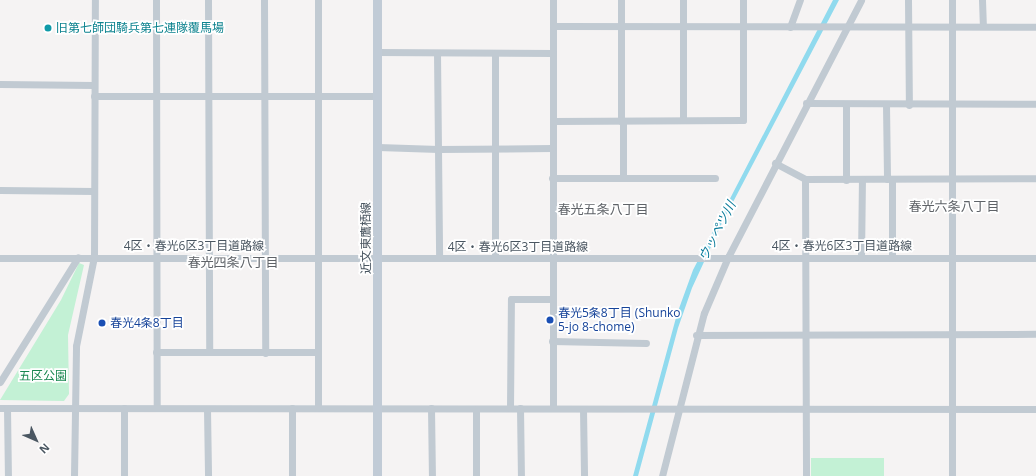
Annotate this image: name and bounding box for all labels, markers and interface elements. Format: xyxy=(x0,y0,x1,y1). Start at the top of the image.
place label: 旧第七師団騎兵第七連隊覆馬場 xyxy=(56,21,224,35)
marker: 旧第七師団騎兵第七連隊覆馬場 xyxy=(43,23,53,33)
district label: 春光六条八丁目 xyxy=(909,198,999,214)
water label: ウッペツ川 xyxy=(695,199,739,263)
district label: 春光五条八丁目 xyxy=(558,201,648,217)
street label: 近文東鷹栖線 xyxy=(359,202,373,274)
street label: 4区・春光6区3丁目道路線 xyxy=(124,239,264,253)
street label: 4区・春光6区3丁目道路線 xyxy=(772,239,912,253)
street label: 4区・春光6区3丁目道路線 xyxy=(448,240,588,254)
district label: 春光四条八丁目 xyxy=(188,254,278,270)
place label: 春光5条8丁目 (Shunko 5-jo 8-chome) xyxy=(558,306,681,334)
marker: 春光5条8丁目 (Shunko 5-jo 8-chome) xyxy=(545,315,555,325)
place label: 春光4条8丁目 xyxy=(110,316,184,330)
marker: 春光4条8丁目 xyxy=(97,318,107,328)
park label: 五区公園 xyxy=(19,369,67,383)
north arrow xyxy=(16,420,56,460)
text: N xyxy=(36,440,53,457)

